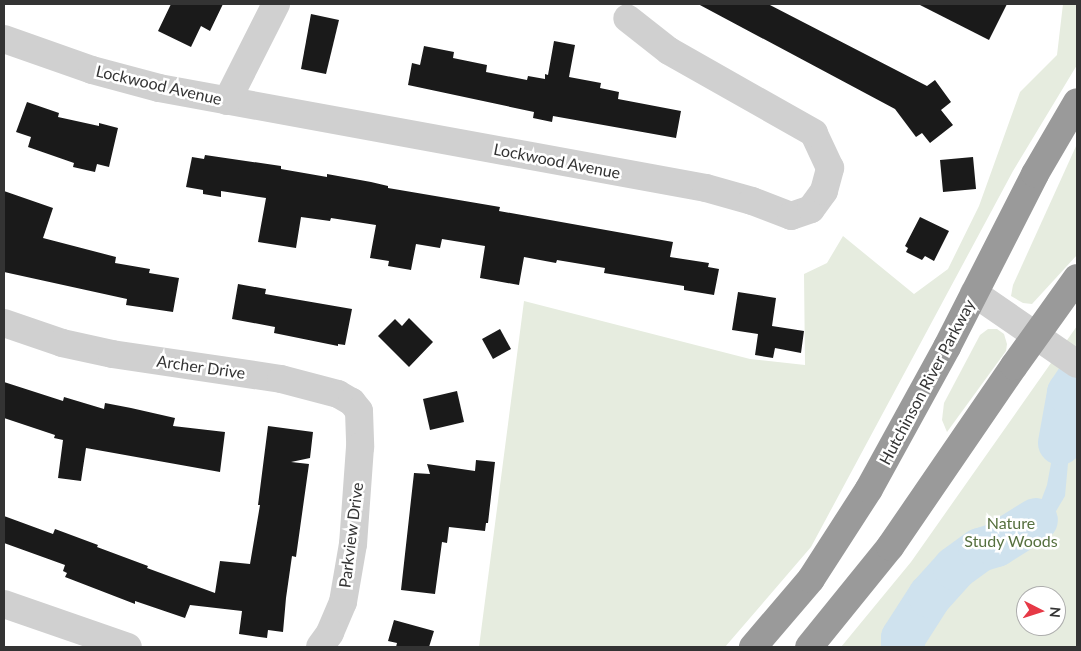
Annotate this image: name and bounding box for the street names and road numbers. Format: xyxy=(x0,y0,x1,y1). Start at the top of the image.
street label: Lockwood Avenue xyxy=(94,61,224,109)
street label: Lockwood Avenue xyxy=(492,139,622,183)
street label: Hutchinson River Parkway xyxy=(875,296,979,468)
street label: Archer Drive xyxy=(155,351,247,383)
street label: Parkview Drive xyxy=(335,481,367,589)

